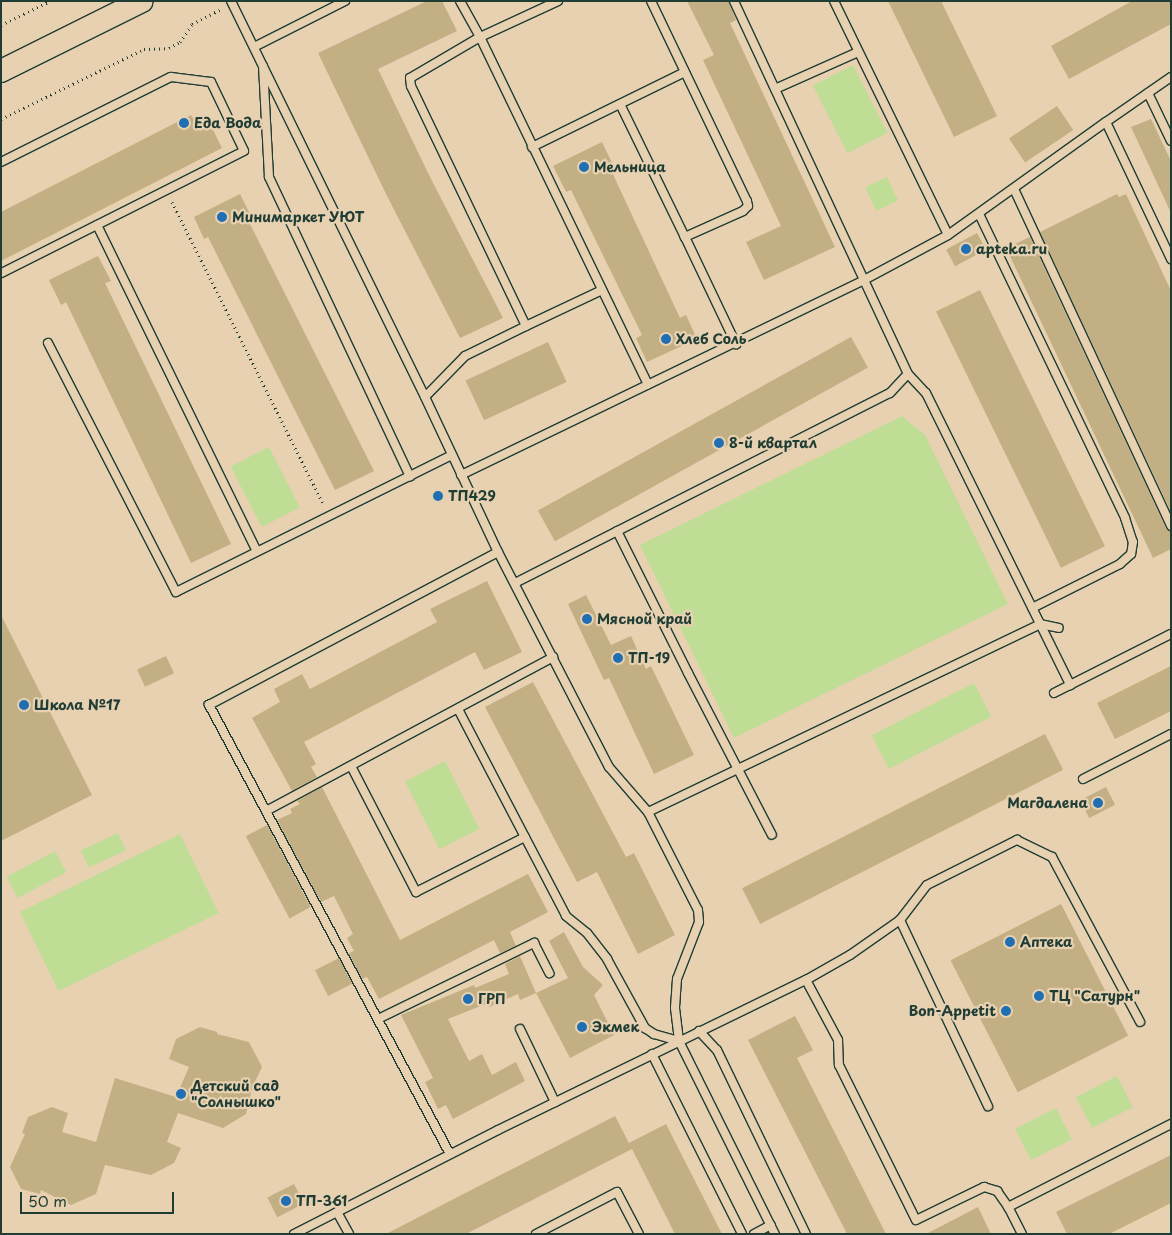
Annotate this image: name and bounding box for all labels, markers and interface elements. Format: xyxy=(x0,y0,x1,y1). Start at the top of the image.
place label: Еда Вода xyxy=(194,115,262,131)
marker: Еда Вода xyxy=(178,117,190,129)
place label: Мельница xyxy=(594,159,666,175)
marker: Мельница xyxy=(578,161,590,173)
place label: Минимаркет УЮТ xyxy=(232,209,365,225)
marker: Минимаркет УЮТ xyxy=(216,211,228,223)
place label: apteka.ru xyxy=(976,241,1047,257)
marker: apteka.ru xyxy=(960,243,972,255)
place label: Хлеб Соль xyxy=(676,331,747,347)
marker: Хлеб Соль xyxy=(660,333,672,345)
place label: 8-й квартал xyxy=(729,435,817,451)
marker: 8-й квартал xyxy=(713,437,725,449)
place label: ТП429 xyxy=(448,488,496,504)
marker: ТП429 xyxy=(432,490,444,502)
place label: Мясной край xyxy=(597,611,693,627)
marker: Мясной край xyxy=(581,613,593,625)
place label: ТП-19 xyxy=(628,650,670,666)
marker: ТП-19 xyxy=(612,652,624,664)
place label: Школа №17 xyxy=(34,697,121,713)
marker: Школа №17 xyxy=(18,699,30,711)
place label: Магдалена xyxy=(1007,795,1088,811)
marker: Магдалена xyxy=(1092,797,1104,809)
place label: Аптека xyxy=(1020,934,1072,950)
marker: Аптека xyxy=(1004,936,1016,948)
place label: ТЦ "Сатурн" xyxy=(1049,988,1141,1004)
marker: ТЦ "Сатурн" xyxy=(1033,990,1045,1002)
place label: ГРП xyxy=(478,991,505,1007)
marker: ГРП xyxy=(462,993,474,1005)
place label: Bon-Appetit xyxy=(909,1003,996,1019)
marker: Bon-Appetit xyxy=(1000,1005,1012,1017)
place label: Экмек xyxy=(592,1019,639,1035)
marker: Экмек xyxy=(576,1021,588,1033)
place label: Детский сад "Солнышко" xyxy=(191,1078,281,1110)
marker: Детский сад "Солнышко" xyxy=(175,1088,187,1100)
scale bar xyxy=(22,1182,176,1214)
text: 50 m xyxy=(28,1189,67,1212)
place label: ТП-361 xyxy=(296,1193,347,1209)
marker: ТП-361 xyxy=(280,1195,292,1207)

